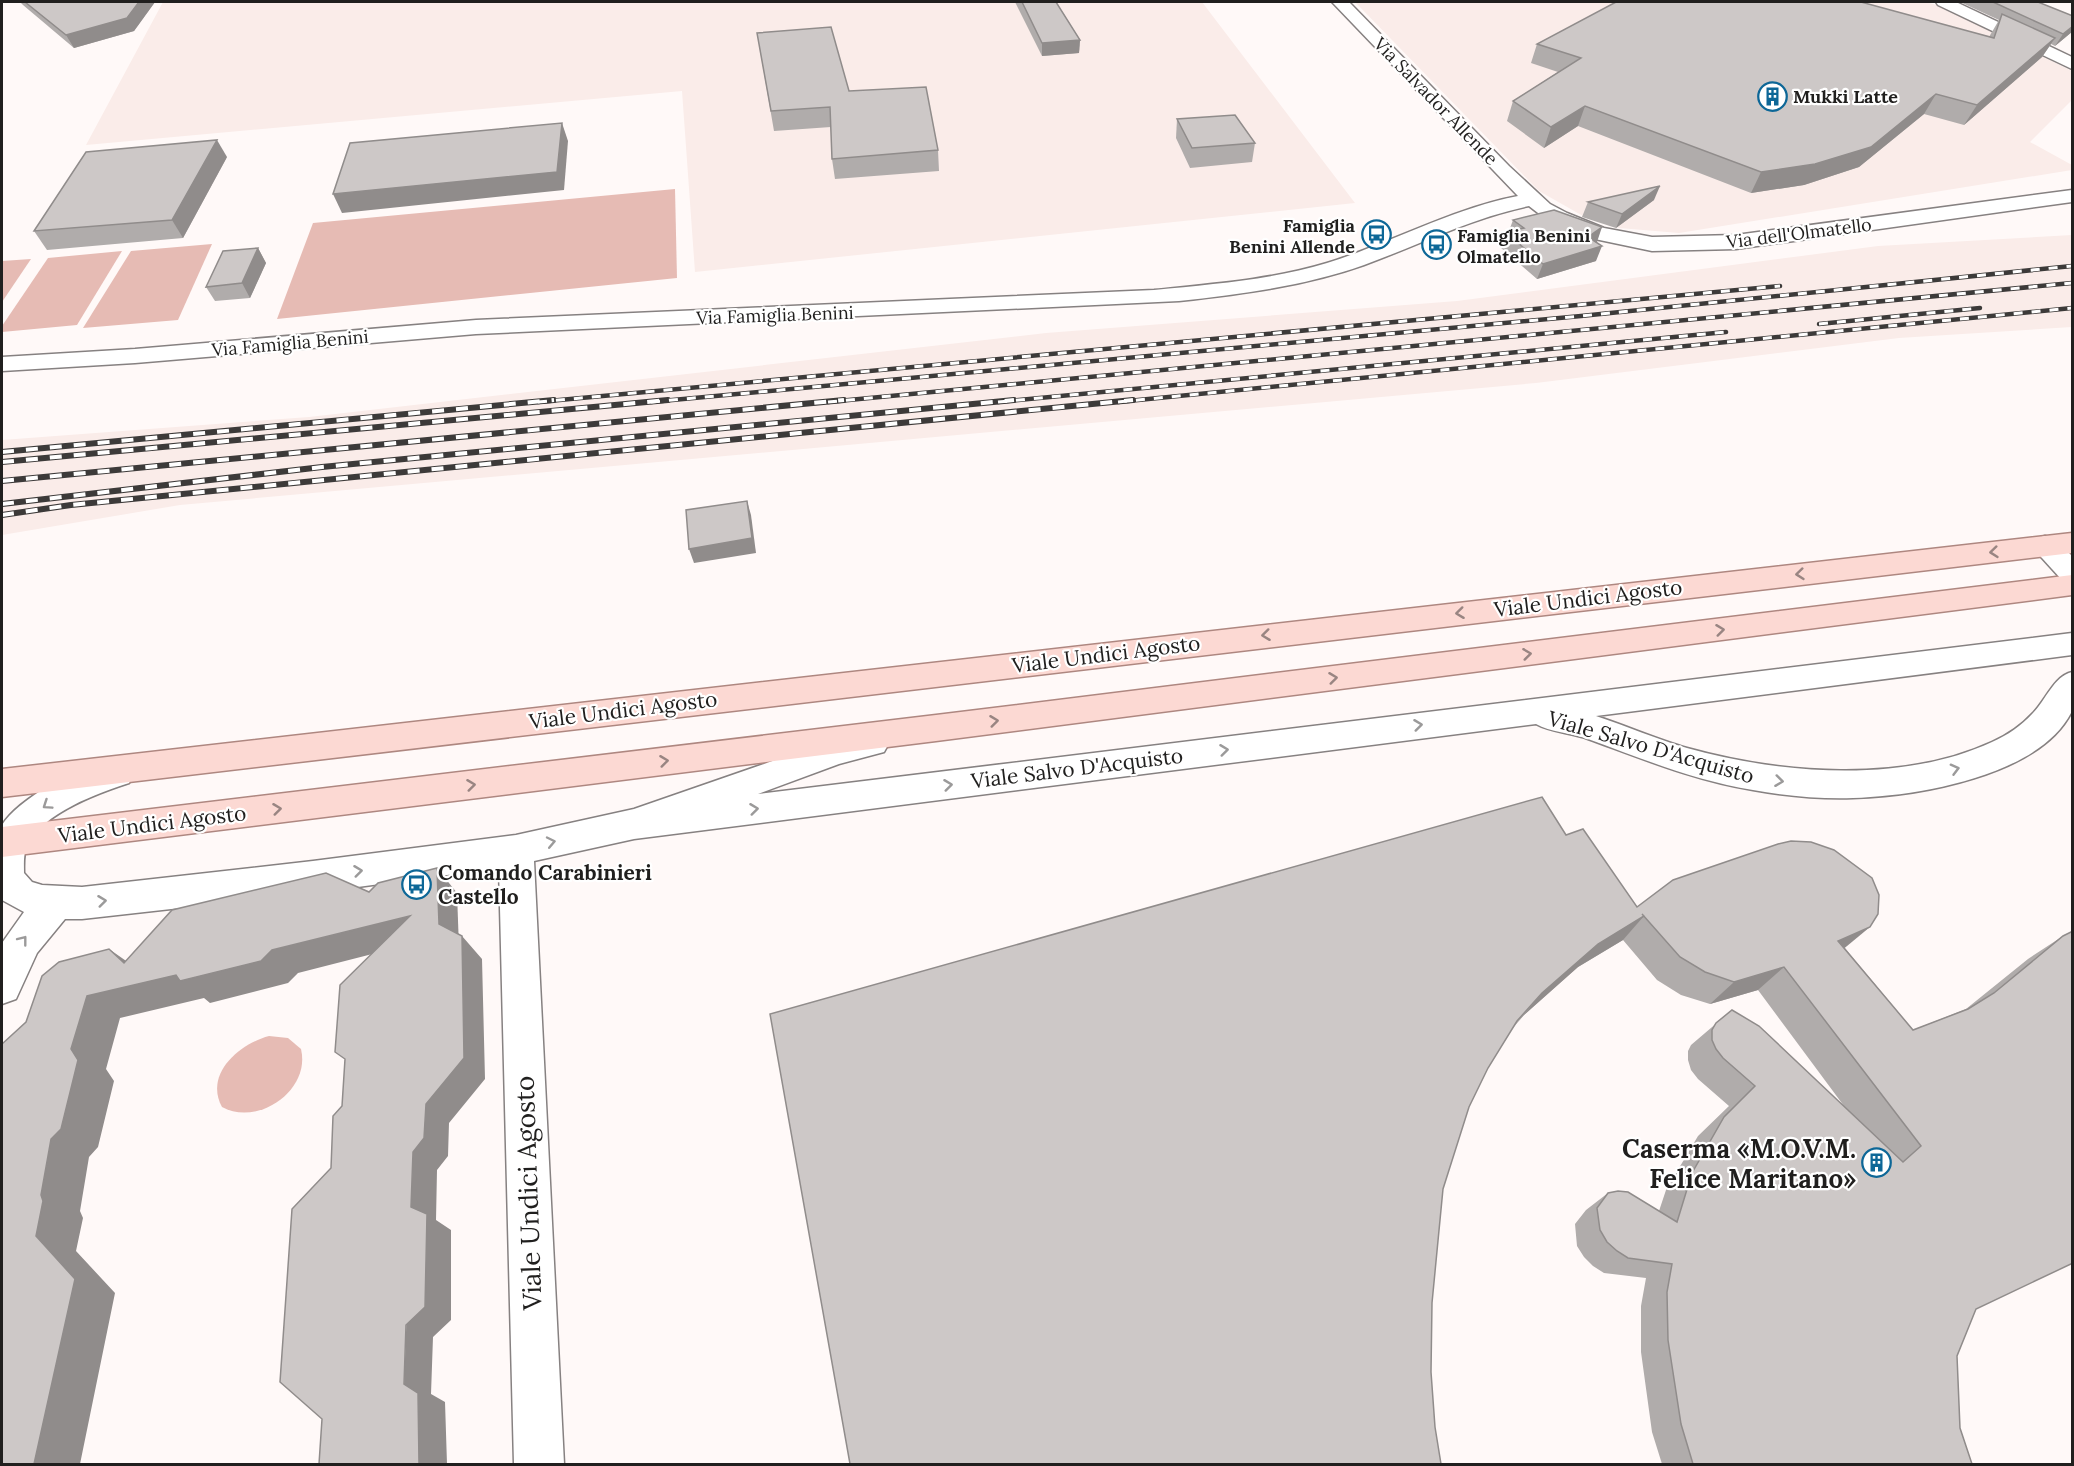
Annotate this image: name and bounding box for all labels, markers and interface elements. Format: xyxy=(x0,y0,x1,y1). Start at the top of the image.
street label: Via Salvador Allende xyxy=(1368,31,1503,170)
building icon: Mukki Latte xyxy=(1756,80,1788,112)
place label: Mukki Latte xyxy=(1793,85,1898,108)
street label: Via dell'Olmatello xyxy=(1724,213,1873,253)
place label: Famiglia Benini Allende xyxy=(1229,214,1356,258)
bus stop icon: Famiglia Benini Allende xyxy=(1360,219,1392,251)
place label: Famiglia Benini Olmatello xyxy=(1457,224,1590,268)
bus stop icon: Famiglia Benini Olmatello xyxy=(1420,229,1452,261)
street label: Via Famiglia Benini xyxy=(695,301,854,329)
street label: Via Famiglia Benini xyxy=(210,325,369,361)
one-way arrow xyxy=(1989,545,1998,558)
one-way arrow xyxy=(1795,567,1804,580)
street label: Viale Undici Agosto xyxy=(1491,573,1684,623)
one-way arrow xyxy=(1455,606,1465,619)
one-way arrow xyxy=(1716,624,1725,636)
street label: Viale Undici Agosto xyxy=(1009,629,1202,679)
one-way arrow xyxy=(1262,629,1271,641)
one-way arrow xyxy=(1522,648,1532,661)
one-way arrow xyxy=(1329,673,1338,685)
street label: Viale Undici Agosto xyxy=(526,685,719,735)
street label: Viale Salvo D'Acquisto xyxy=(1544,704,1757,789)
one-way arrow xyxy=(990,715,999,728)
one-way arrow xyxy=(1413,720,1422,732)
street label: Viale Salvo D'Acquisto xyxy=(969,742,1184,795)
one-way arrow xyxy=(1220,744,1229,756)
one-way arrow xyxy=(660,756,669,768)
one-way arrow xyxy=(1949,764,1960,776)
one-way arrow xyxy=(1774,774,1783,787)
one-way arrow xyxy=(466,779,475,792)
one-way arrow xyxy=(943,779,952,791)
one-way arrow xyxy=(42,798,53,809)
street label: Viale Undici Agosto xyxy=(55,799,248,849)
one-way arrow xyxy=(272,803,282,816)
one-way arrow xyxy=(749,804,759,816)
one-way arrow xyxy=(546,836,556,849)
place label: Comando Carabinieri Castello xyxy=(438,859,652,910)
one-way arrow xyxy=(354,866,363,878)
bus stop icon: Comando Carabinieri Castello xyxy=(401,868,433,900)
one-way arrow xyxy=(98,895,107,908)
one-way arrow xyxy=(16,936,27,947)
street label: Viale Undici Agosto xyxy=(507,1075,549,1312)
place label: Caserma «M.O.V.M. Felice Maritano» xyxy=(1622,1132,1856,1195)
building icon: Caserma «M.O.V.M. Felice Maritano» xyxy=(1861,1147,1893,1179)

